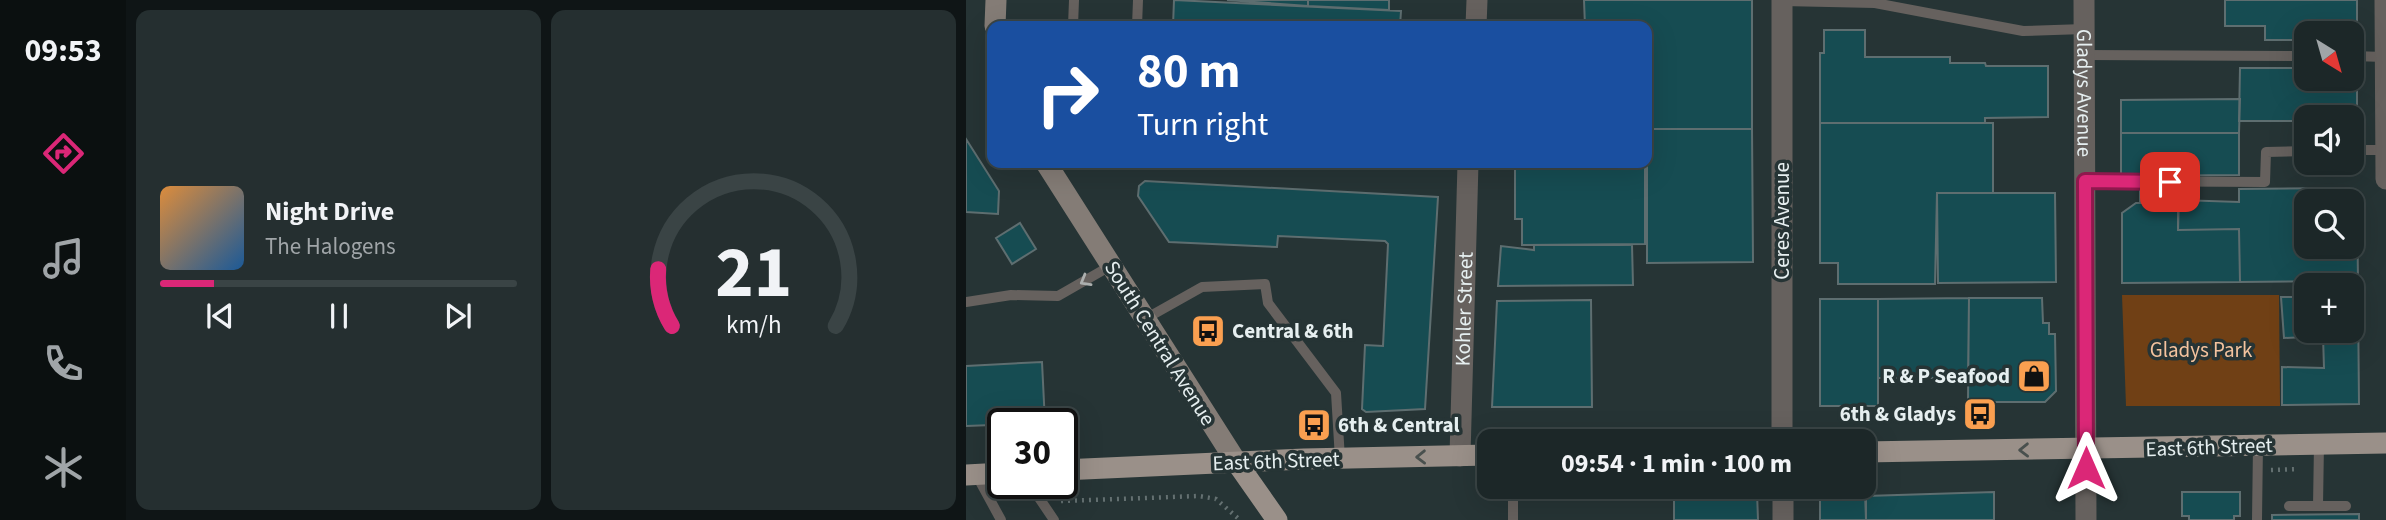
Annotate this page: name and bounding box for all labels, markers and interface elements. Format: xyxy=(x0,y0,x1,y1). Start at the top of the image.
north arrow xyxy=(2294,21,2364,91)
map controls xyxy=(2294,21,2364,343)
text: 09:53 xyxy=(24,28,102,74)
street label: Gladys Avenue xyxy=(2069,29,2100,157)
text: 80 m xyxy=(1137,37,1241,107)
icon: right xyxy=(1022,49,1113,140)
text: Turn right xyxy=(1137,102,1268,148)
button: sound xyxy=(2294,105,2364,175)
icon: directions xyxy=(39,129,88,178)
pin xyxy=(2140,152,2200,212)
street label: Ceres Avenue xyxy=(1767,162,1797,280)
icon: arrive xyxy=(2151,163,2189,201)
button: search xyxy=(2294,189,2364,259)
text: Night Drive xyxy=(265,193,394,230)
text: 21 xyxy=(715,221,792,325)
text: The Halogens xyxy=(265,230,396,263)
icon: music xyxy=(39,234,88,283)
street label: Kohler Street xyxy=(1447,251,1481,367)
street label: South Central Avenue xyxy=(1097,255,1223,431)
one-way arrow xyxy=(1080,273,1092,286)
button: + xyxy=(2294,273,2364,343)
icon: previous xyxy=(201,297,239,335)
icon: pause xyxy=(320,297,358,335)
icon: next xyxy=(439,297,477,335)
text: km/h xyxy=(726,307,781,343)
bus stop icon: Central & 6th xyxy=(1189,312,1227,350)
place label: Central & 6th xyxy=(1232,316,1354,346)
park label: Gladys Park xyxy=(2150,335,2253,365)
icon: phone xyxy=(39,339,88,388)
shop icon: R & P Seafood xyxy=(2015,357,2053,395)
place label: R & P Seafood xyxy=(1882,361,2010,391)
bus stop icon: 6th & Gladys xyxy=(1961,395,1999,433)
place label: 6th & Gladys xyxy=(1840,399,1956,429)
bus stop icon: 6th & Central xyxy=(1295,406,1333,444)
speed limit sign: 30 xyxy=(987,408,1078,499)
place label: 6th & Central xyxy=(1338,410,1460,440)
street label: East 6th Street xyxy=(2145,430,2273,464)
position arrow xyxy=(2049,431,2123,505)
one-way arrow xyxy=(2018,442,2029,458)
icon: climate xyxy=(39,443,88,492)
street label: East 6th Street xyxy=(1212,444,1340,478)
text: 09:54 · 1 min · 100 m xyxy=(1561,445,1792,482)
one-way arrow xyxy=(1415,449,1426,464)

